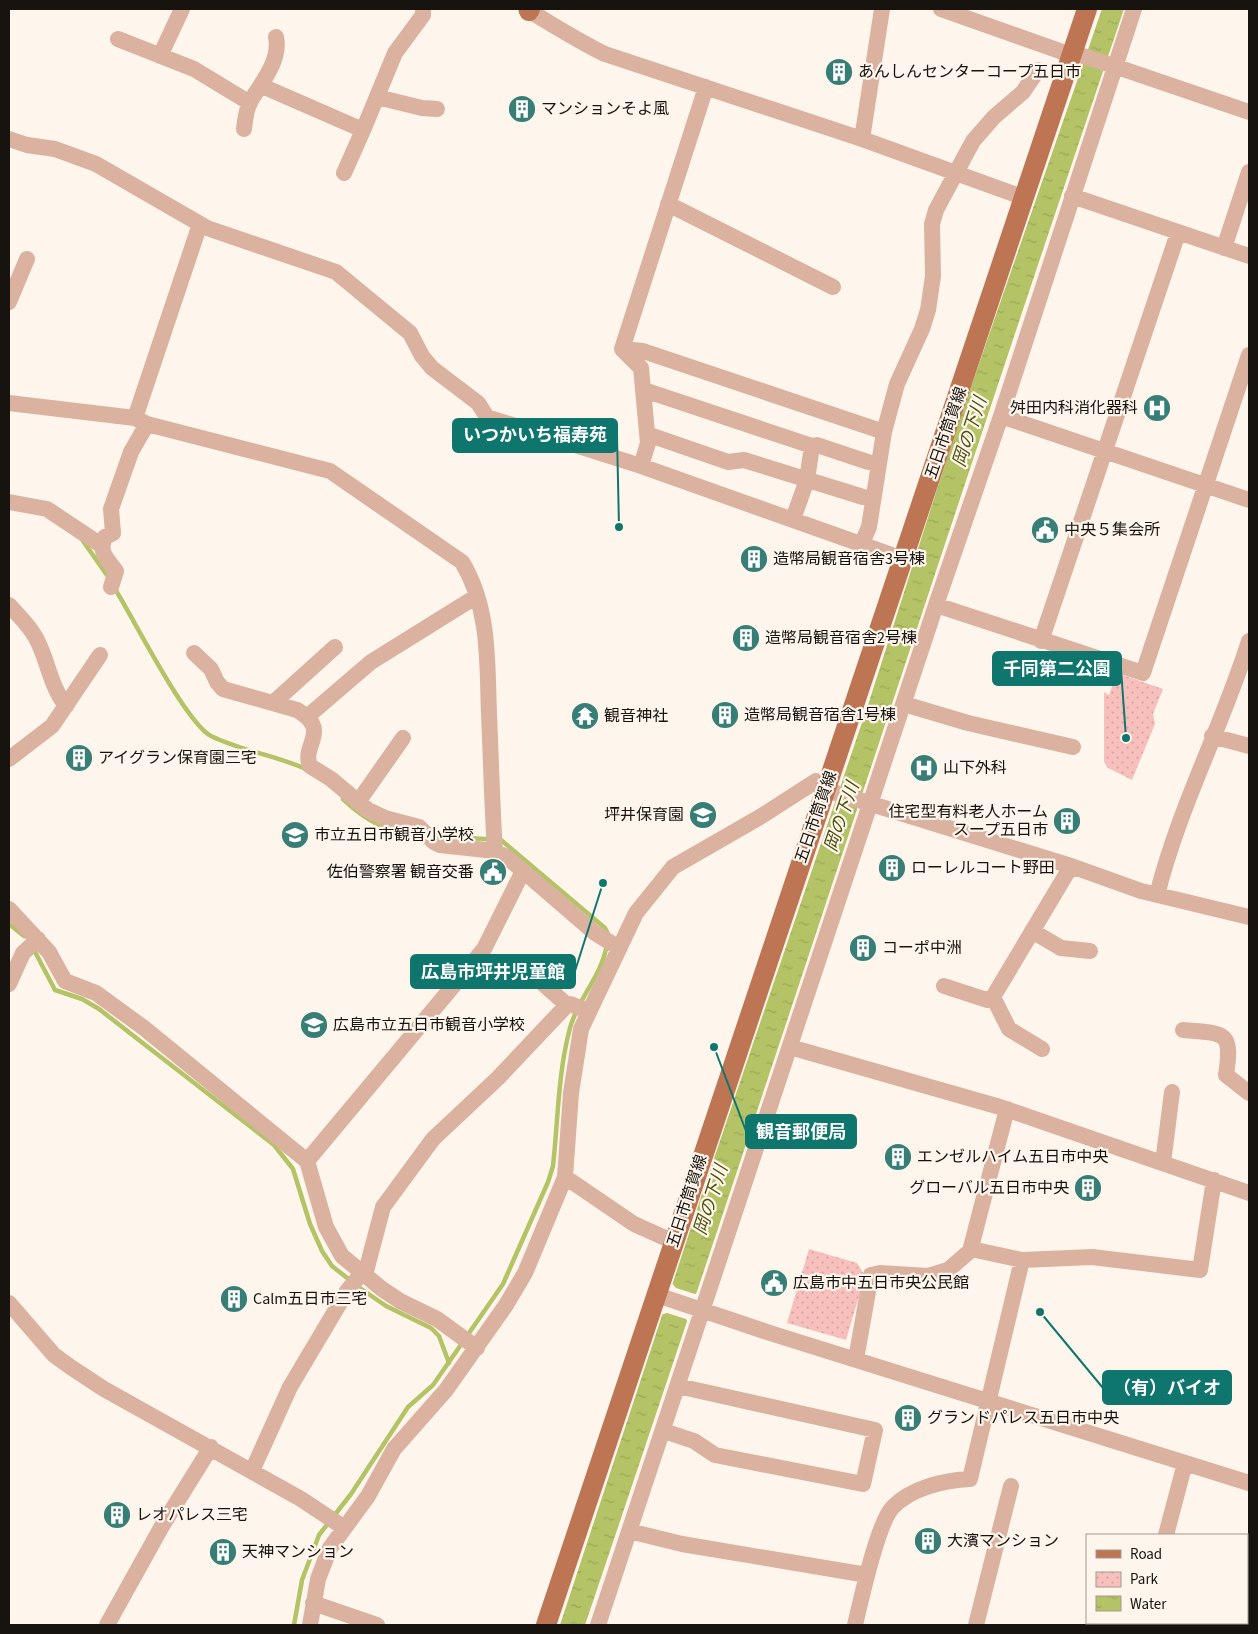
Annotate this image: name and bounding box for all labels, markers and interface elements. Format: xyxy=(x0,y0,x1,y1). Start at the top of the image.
building icon: あんしんセンターコープ五日市 xyxy=(824,57,854,87)
place label: あんしんセンターコープ五日市 xyxy=(858,61,1081,83)
building icon: マンションそよ風 xyxy=(507,94,537,124)
place label: マンションそよ風 xyxy=(541,98,669,120)
street label: 五日市筒賀線 xyxy=(920,384,972,482)
water label: 岡の下川 xyxy=(947,392,994,470)
hospital icon: 舛田内科消化器科 xyxy=(1142,393,1172,423)
place label: 舛田内科消化器科 xyxy=(1010,397,1138,419)
callout: いつかいち福寿苑 xyxy=(453,419,617,452)
text: いつかいち福寿苑 xyxy=(463,423,607,448)
public building icon: 中央５集会所 xyxy=(1030,515,1060,545)
place label: 中央５集会所 xyxy=(1064,519,1160,541)
building icon: 造幣局観音宿舎3号棟 xyxy=(739,544,769,574)
place label: 造幣局観音宿舎3号棟 xyxy=(773,548,925,570)
building icon: 造幣局観音宿舎2号棟 xyxy=(731,623,761,653)
place label: 造幣局観音宿舎2号棟 xyxy=(765,627,917,649)
callout: 千同第二公園 xyxy=(993,652,1121,685)
text: 千同第二公園 xyxy=(1003,657,1111,682)
building icon: 造幣局観音宿舎1号棟 xyxy=(710,700,740,730)
temple icon: 観音神社 xyxy=(570,701,600,731)
place label: 造幣局観音宿舎1号棟 xyxy=(744,704,896,726)
place label: 観音神社 xyxy=(604,705,668,727)
building icon: アイグラン保育園三宅 xyxy=(64,743,94,773)
place label: アイグラン保育園三宅 xyxy=(98,747,257,769)
hospital icon: 山下外科 xyxy=(909,753,939,783)
place label: 山下外科 xyxy=(943,757,1007,779)
street label: 五日市筒賀線 xyxy=(790,768,842,866)
water label: 岡の下川 xyxy=(818,777,866,855)
school or university icon: 坪井保育園 xyxy=(688,800,718,830)
place label: 住宅型有料老人ホーム スープ五日市 xyxy=(888,801,1048,841)
place label: 坪井保育園 xyxy=(604,804,684,826)
building icon: 住宅型有料老人ホーム スープ五日市 xyxy=(1052,806,1082,836)
school or university icon: 市立五日市観音小学校 xyxy=(280,820,310,850)
place label: 市立五日市観音小学校 xyxy=(314,824,474,846)
building icon: ローレルコート野田 xyxy=(877,853,907,883)
public building icon: 佐伯警察署 観音交番 xyxy=(478,857,508,887)
place label: ローレルコート野田 xyxy=(911,857,1055,879)
place label: 佐伯警察署 観音交番 xyxy=(327,861,474,883)
building icon: コーポ中洲 xyxy=(848,933,878,963)
place label: コーポ中洲 xyxy=(882,937,962,959)
callout: 広島市坪井児童館 xyxy=(411,955,575,988)
text: 広島市坪井児童館 xyxy=(421,960,565,985)
school or university icon: 広島市立五日市観音小学校 xyxy=(299,1010,329,1040)
place label: 広島市立五日市観音小学校 xyxy=(333,1014,525,1036)
callout: 観音郵便局 xyxy=(746,1115,856,1148)
text: 観音郵便局 xyxy=(756,1120,846,1145)
building icon: エンゼルハイム五日市中央 xyxy=(883,1142,913,1172)
place label: エンゼルハイム五日市中央 xyxy=(917,1146,1108,1168)
street label: 五日市筒賀線 xyxy=(662,1152,712,1250)
water label: 岡の下川 xyxy=(688,1160,735,1238)
building icon: グローバル五日市中央 xyxy=(1073,1173,1103,1203)
place label: グローバル五日市中央 xyxy=(909,1177,1069,1199)
public building icon: 広島市中五日市央公民館 xyxy=(759,1268,789,1298)
place label: 広島市中五日市央公民館 xyxy=(793,1272,969,1294)
building icon: Calm五日市三宅 xyxy=(219,1284,249,1314)
place label: Calm五日市三宅 xyxy=(253,1288,368,1310)
callout: （有）バイオ xyxy=(1103,1371,1231,1404)
text: （有）バイオ xyxy=(1113,1376,1221,1401)
building icon: グランドパレス五日市中央 xyxy=(893,1403,923,1433)
place label: グランドパレス五日市中央 xyxy=(927,1407,1119,1429)
building icon: レオパレス三宅 xyxy=(102,1500,132,1530)
place label: レオパレス三宅 xyxy=(136,1504,248,1526)
building icon: 大濱マンション xyxy=(913,1526,943,1556)
place label: 大濱マンション xyxy=(947,1530,1059,1552)
legend xyxy=(1086,1534,1248,1624)
building icon: 天神マンション xyxy=(208,1537,238,1567)
place label: 天神マンション xyxy=(242,1541,354,1563)
text: Road xyxy=(1130,1544,1162,1565)
text: Park xyxy=(1130,1569,1159,1590)
text: Water xyxy=(1130,1594,1167,1615)

